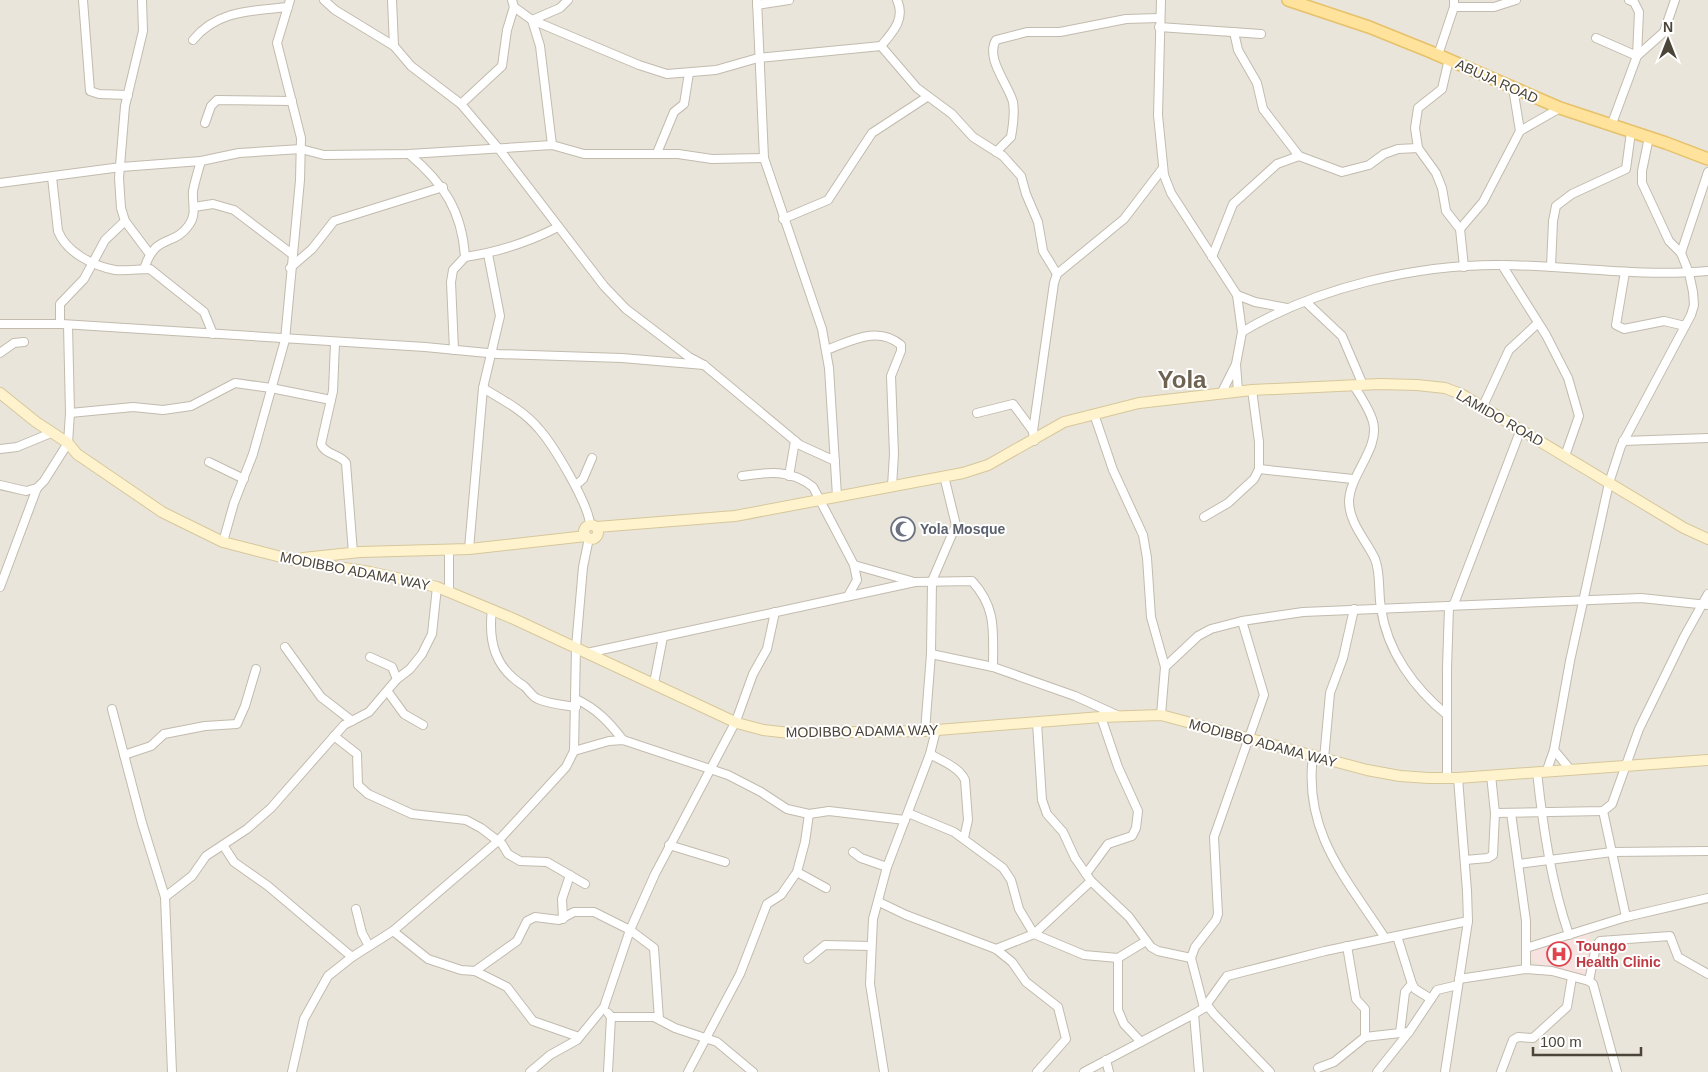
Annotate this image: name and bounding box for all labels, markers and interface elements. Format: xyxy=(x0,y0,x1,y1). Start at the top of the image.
north arrow xyxy=(1643,15,1693,65)
text: N xyxy=(1663,19,1673,35)
street label: ABUJA ROAD xyxy=(1453,56,1541,106)
district label: Yola xyxy=(1158,366,1207,393)
street label: LAMIDO ROAD xyxy=(1454,387,1546,449)
mosque icon: Yola Mosque xyxy=(890,516,916,542)
place label: Yola Mosque xyxy=(920,521,1006,537)
street label: MODIBBO ADAMA WAY xyxy=(279,549,432,594)
street label: MODIBBO ADAMA WAY xyxy=(1187,716,1339,771)
street label: MODIBBO ADAMA WAY xyxy=(786,722,939,740)
place label: Toungo Health Clinic xyxy=(1576,938,1661,970)
hospital icon: Toungo Health Clinic xyxy=(1546,941,1572,967)
scale bar xyxy=(1533,1024,1640,1056)
text: 100 m xyxy=(1540,1033,1582,1050)

